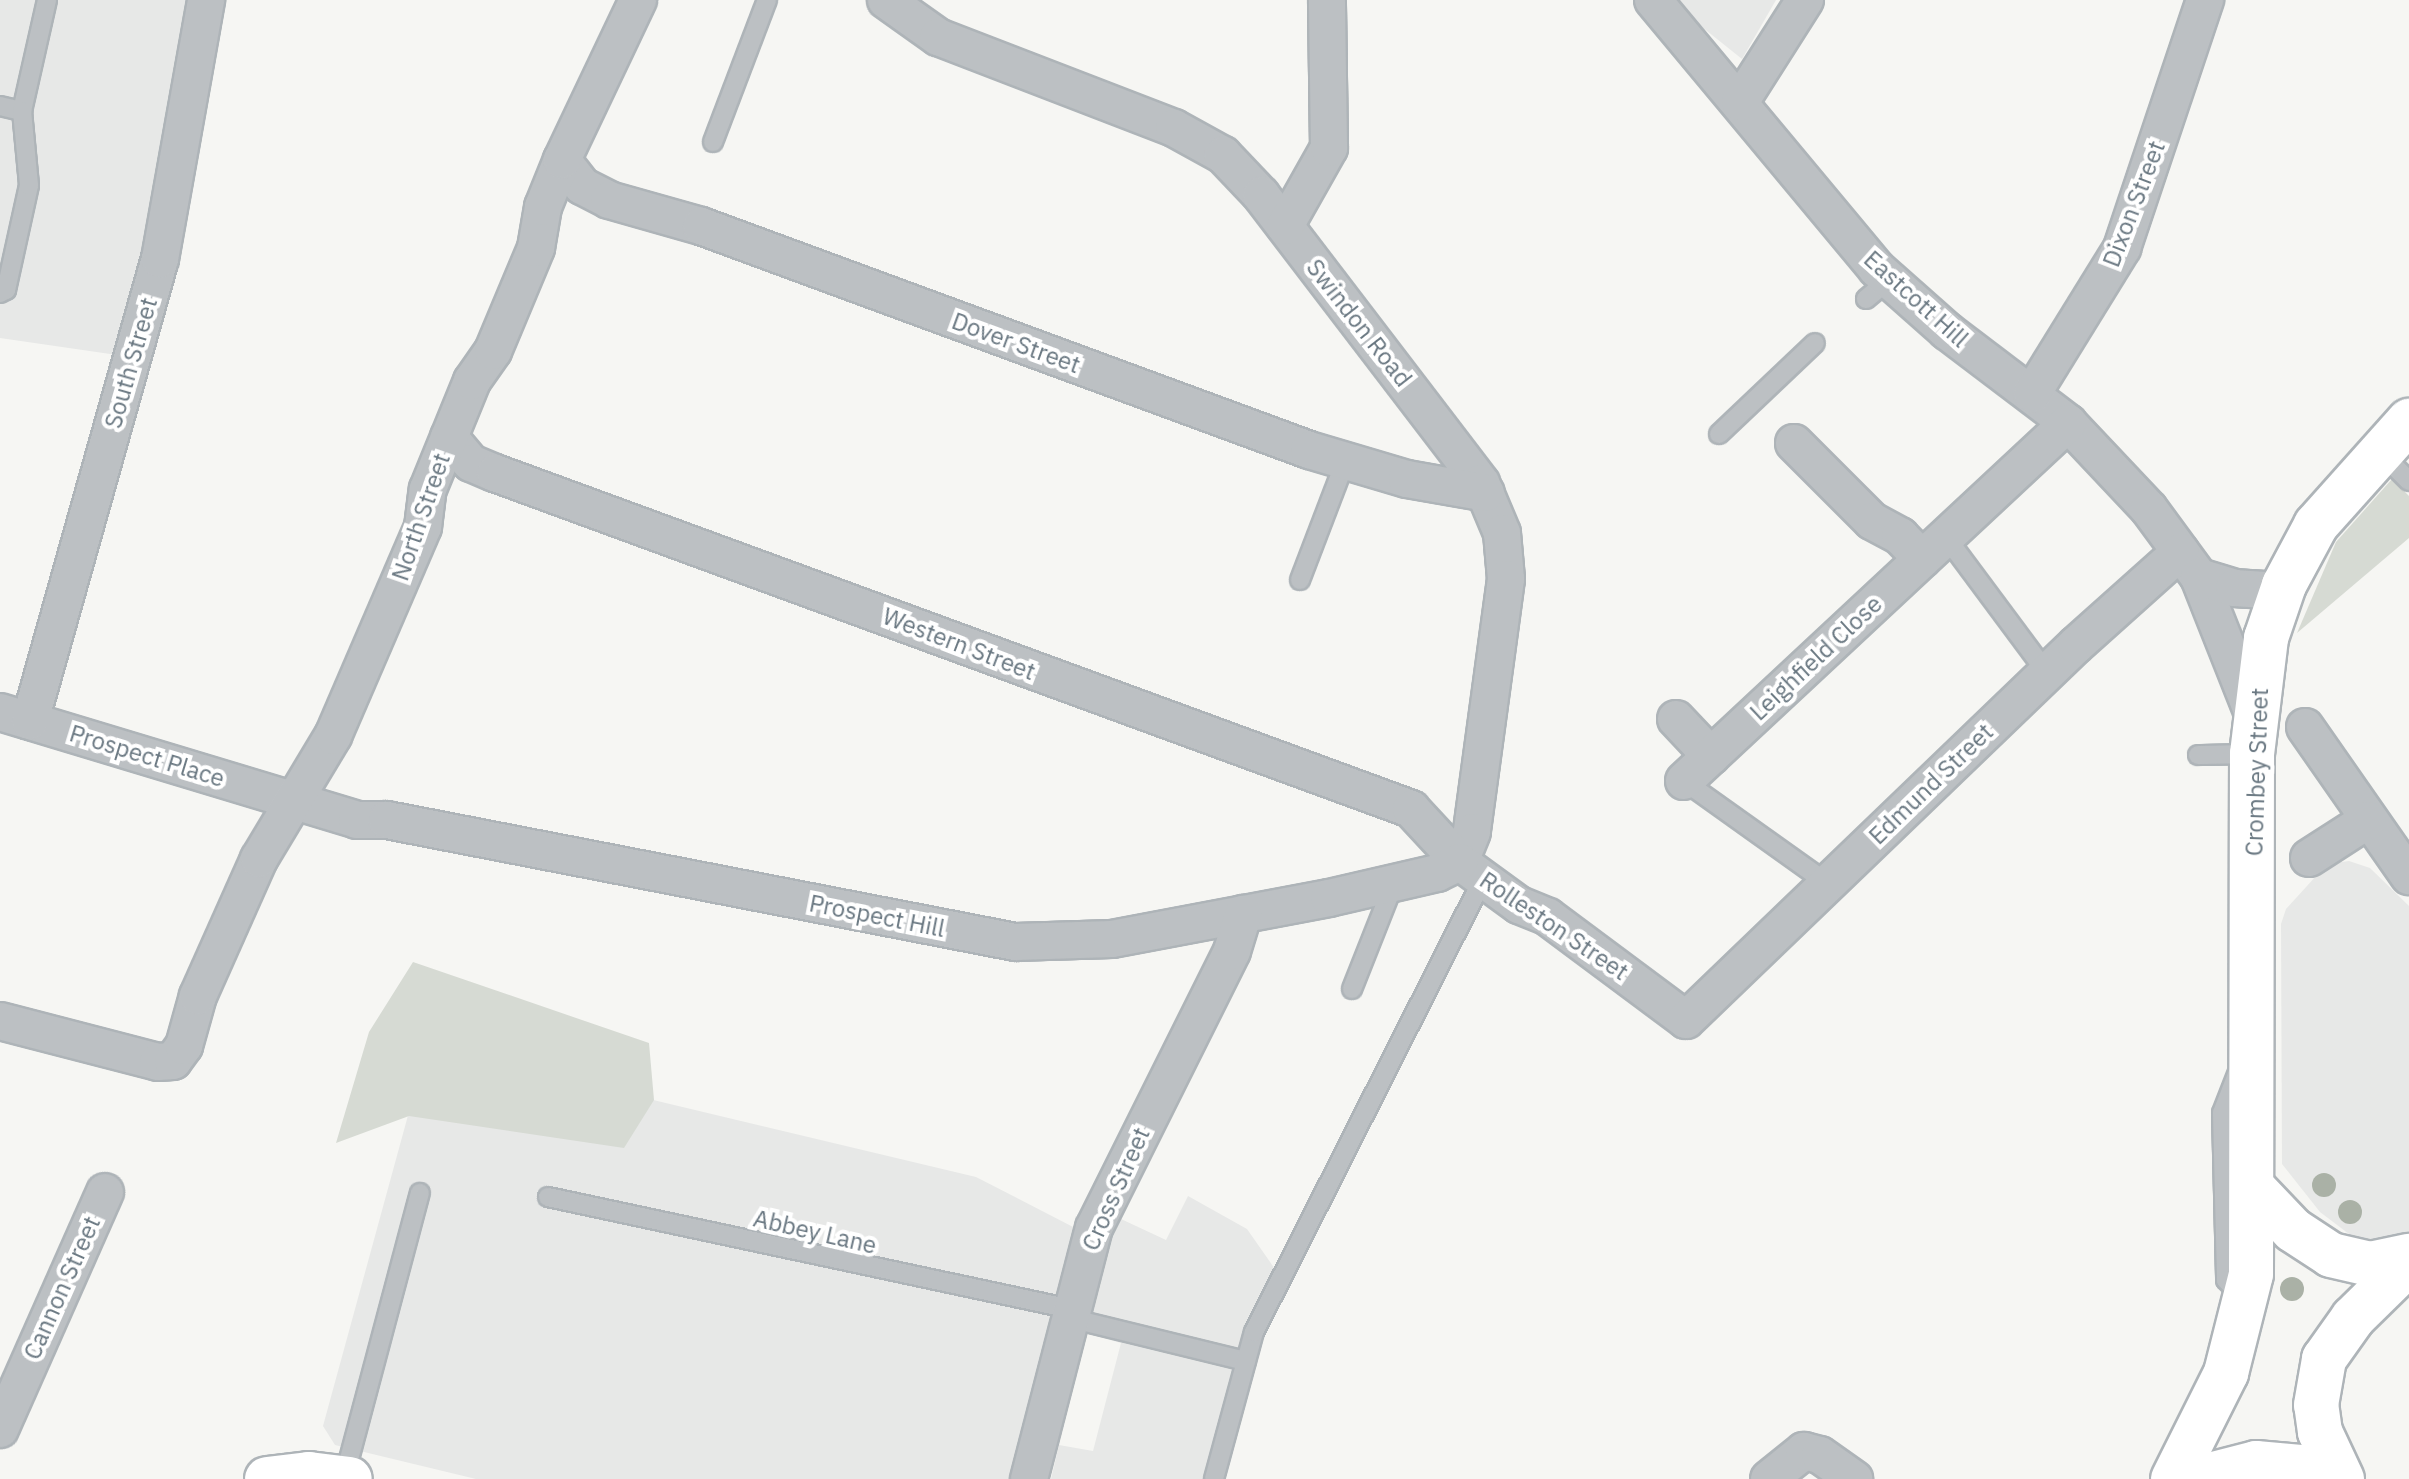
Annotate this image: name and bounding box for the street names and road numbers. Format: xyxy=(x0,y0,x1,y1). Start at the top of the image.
street label: Dixon Street xyxy=(2097,137,2171,271)
street label: Eastcott Hill xyxy=(1858,245,1974,353)
street label: Swindon Road xyxy=(1300,254,1418,392)
street label: South Street xyxy=(99,294,163,432)
street label: Dover Street xyxy=(948,306,1084,380)
street label: North Street xyxy=(386,449,456,585)
street label: Leighfield Close xyxy=(1744,590,1888,726)
street label: Western Street xyxy=(879,602,1039,686)
street label: Crombey Street xyxy=(2240,687,2274,857)
street label: Edmund Street xyxy=(1863,718,1999,850)
street label: Prospect Place xyxy=(66,719,228,793)
street label: Rolleston Street xyxy=(1474,866,1634,986)
street label: Prospect Hill xyxy=(807,889,947,943)
street label: Cross Street xyxy=(1076,1123,1156,1255)
street label: Abbey Lane xyxy=(751,1204,879,1260)
street label: Cannon Street xyxy=(18,1212,106,1364)

